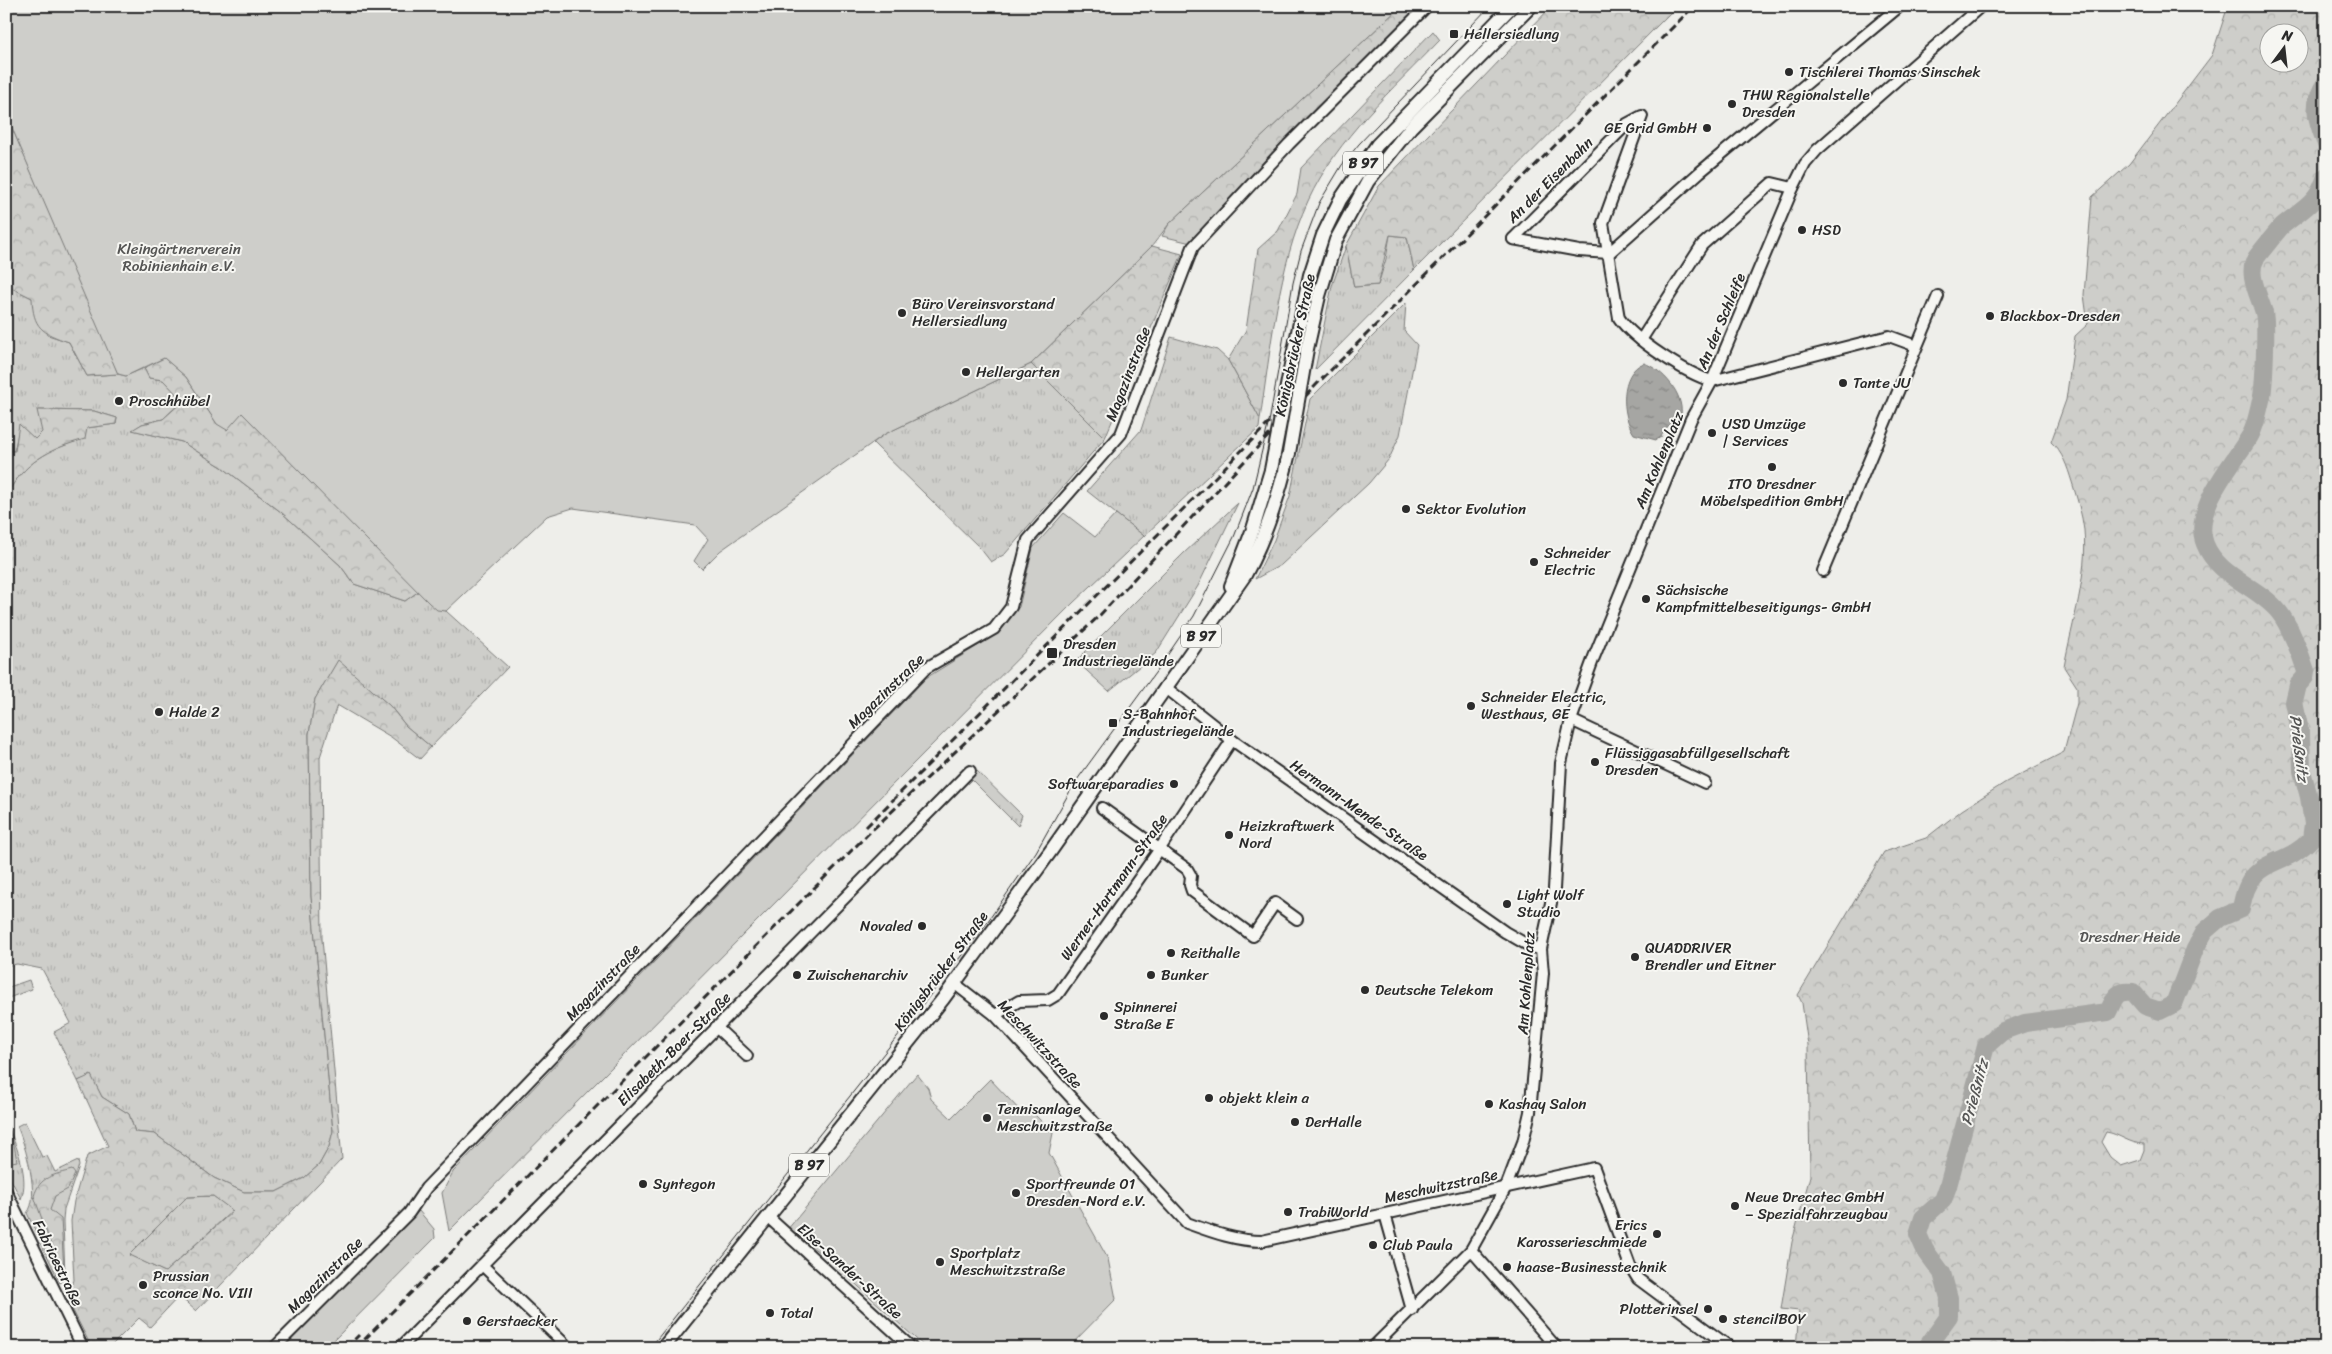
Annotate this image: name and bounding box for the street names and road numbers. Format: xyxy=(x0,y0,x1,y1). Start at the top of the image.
street label: An der Eisenbahn xyxy=(1500,131,1599,230)
road number: B 97 xyxy=(1343,152,1383,174)
street label: An der Schleife xyxy=(1689,269,1753,374)
street label: Königsbrücker Straße xyxy=(1267,271,1323,419)
street label: Magazinstraße xyxy=(1098,323,1158,425)
street label: Am Kohlenplatz xyxy=(1626,407,1691,514)
road number: B 97 xyxy=(1181,624,1221,648)
street label: Magazinstraße xyxy=(841,647,931,735)
street label: Hermann-Mende-Straße xyxy=(1284,752,1434,868)
street label: Werner-Hartmann-Straße xyxy=(1053,808,1175,966)
street label: Königsbrücker Straße xyxy=(887,905,995,1037)
street label: Am Kohlenplatz xyxy=(1509,930,1543,1036)
street label: Magazinstraße xyxy=(559,937,647,1027)
street label: Elisabeth-Boer-Straße xyxy=(611,985,738,1112)
street label: Meschwitzstraße xyxy=(991,993,1089,1095)
road number: B 97 xyxy=(789,1154,829,1176)
street label: Meschwitzstraße xyxy=(1382,1161,1501,1211)
street label: Fabricestraße xyxy=(26,1215,90,1311)
street label: Else-Sander-Straße xyxy=(791,1216,909,1326)
street label: Magazinstraße xyxy=(281,1230,370,1319)

